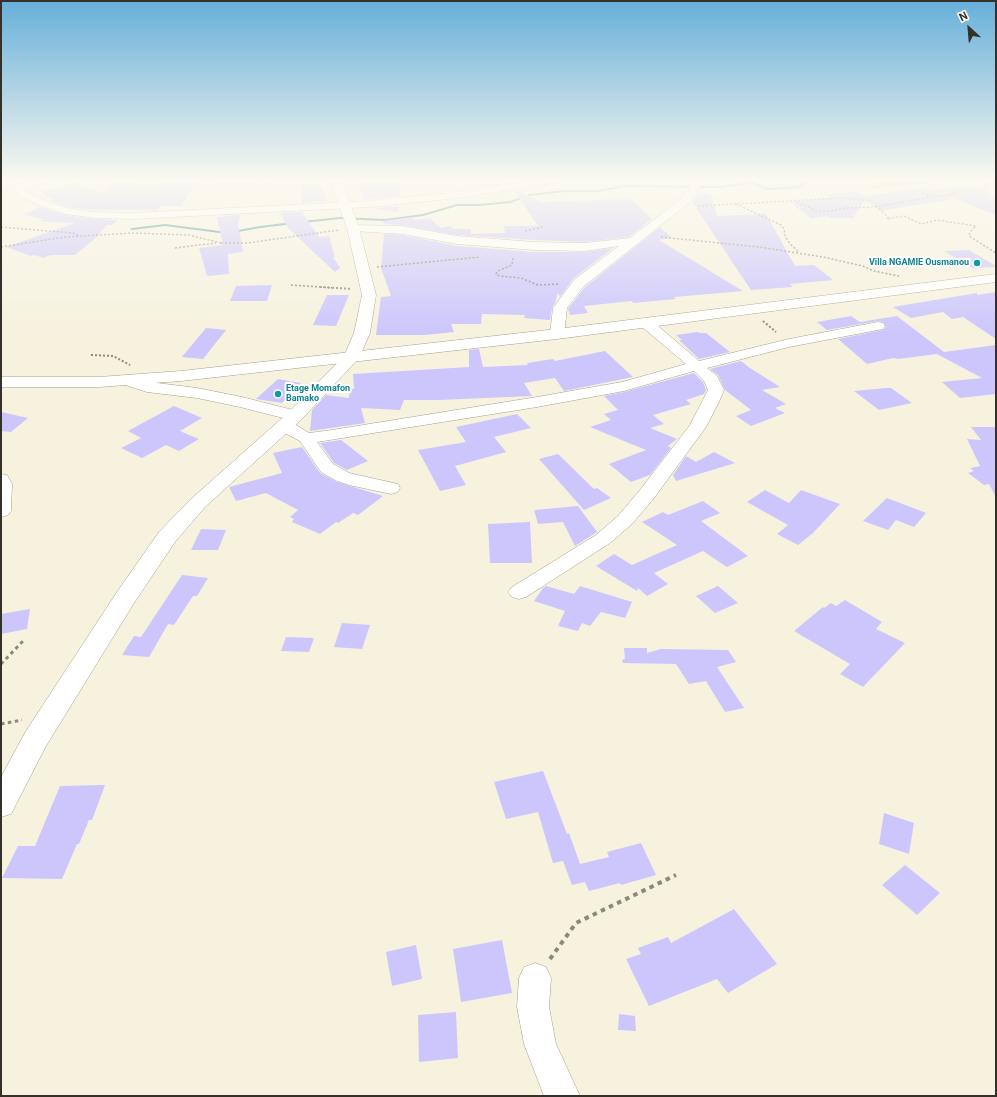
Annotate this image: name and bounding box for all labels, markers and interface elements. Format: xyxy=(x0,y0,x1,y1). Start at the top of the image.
north arrow xyxy=(949,8,989,48)
text: N xyxy=(957,9,970,24)
place label: Villa NGAMIE Ousmanou xyxy=(869,258,969,268)
marker: Villa NGAMIE Ousmanou xyxy=(972,258,982,268)
place label: Etage Momafon Bamako xyxy=(286,384,350,405)
marker: Etage Momafon Bamako xyxy=(273,389,283,399)

